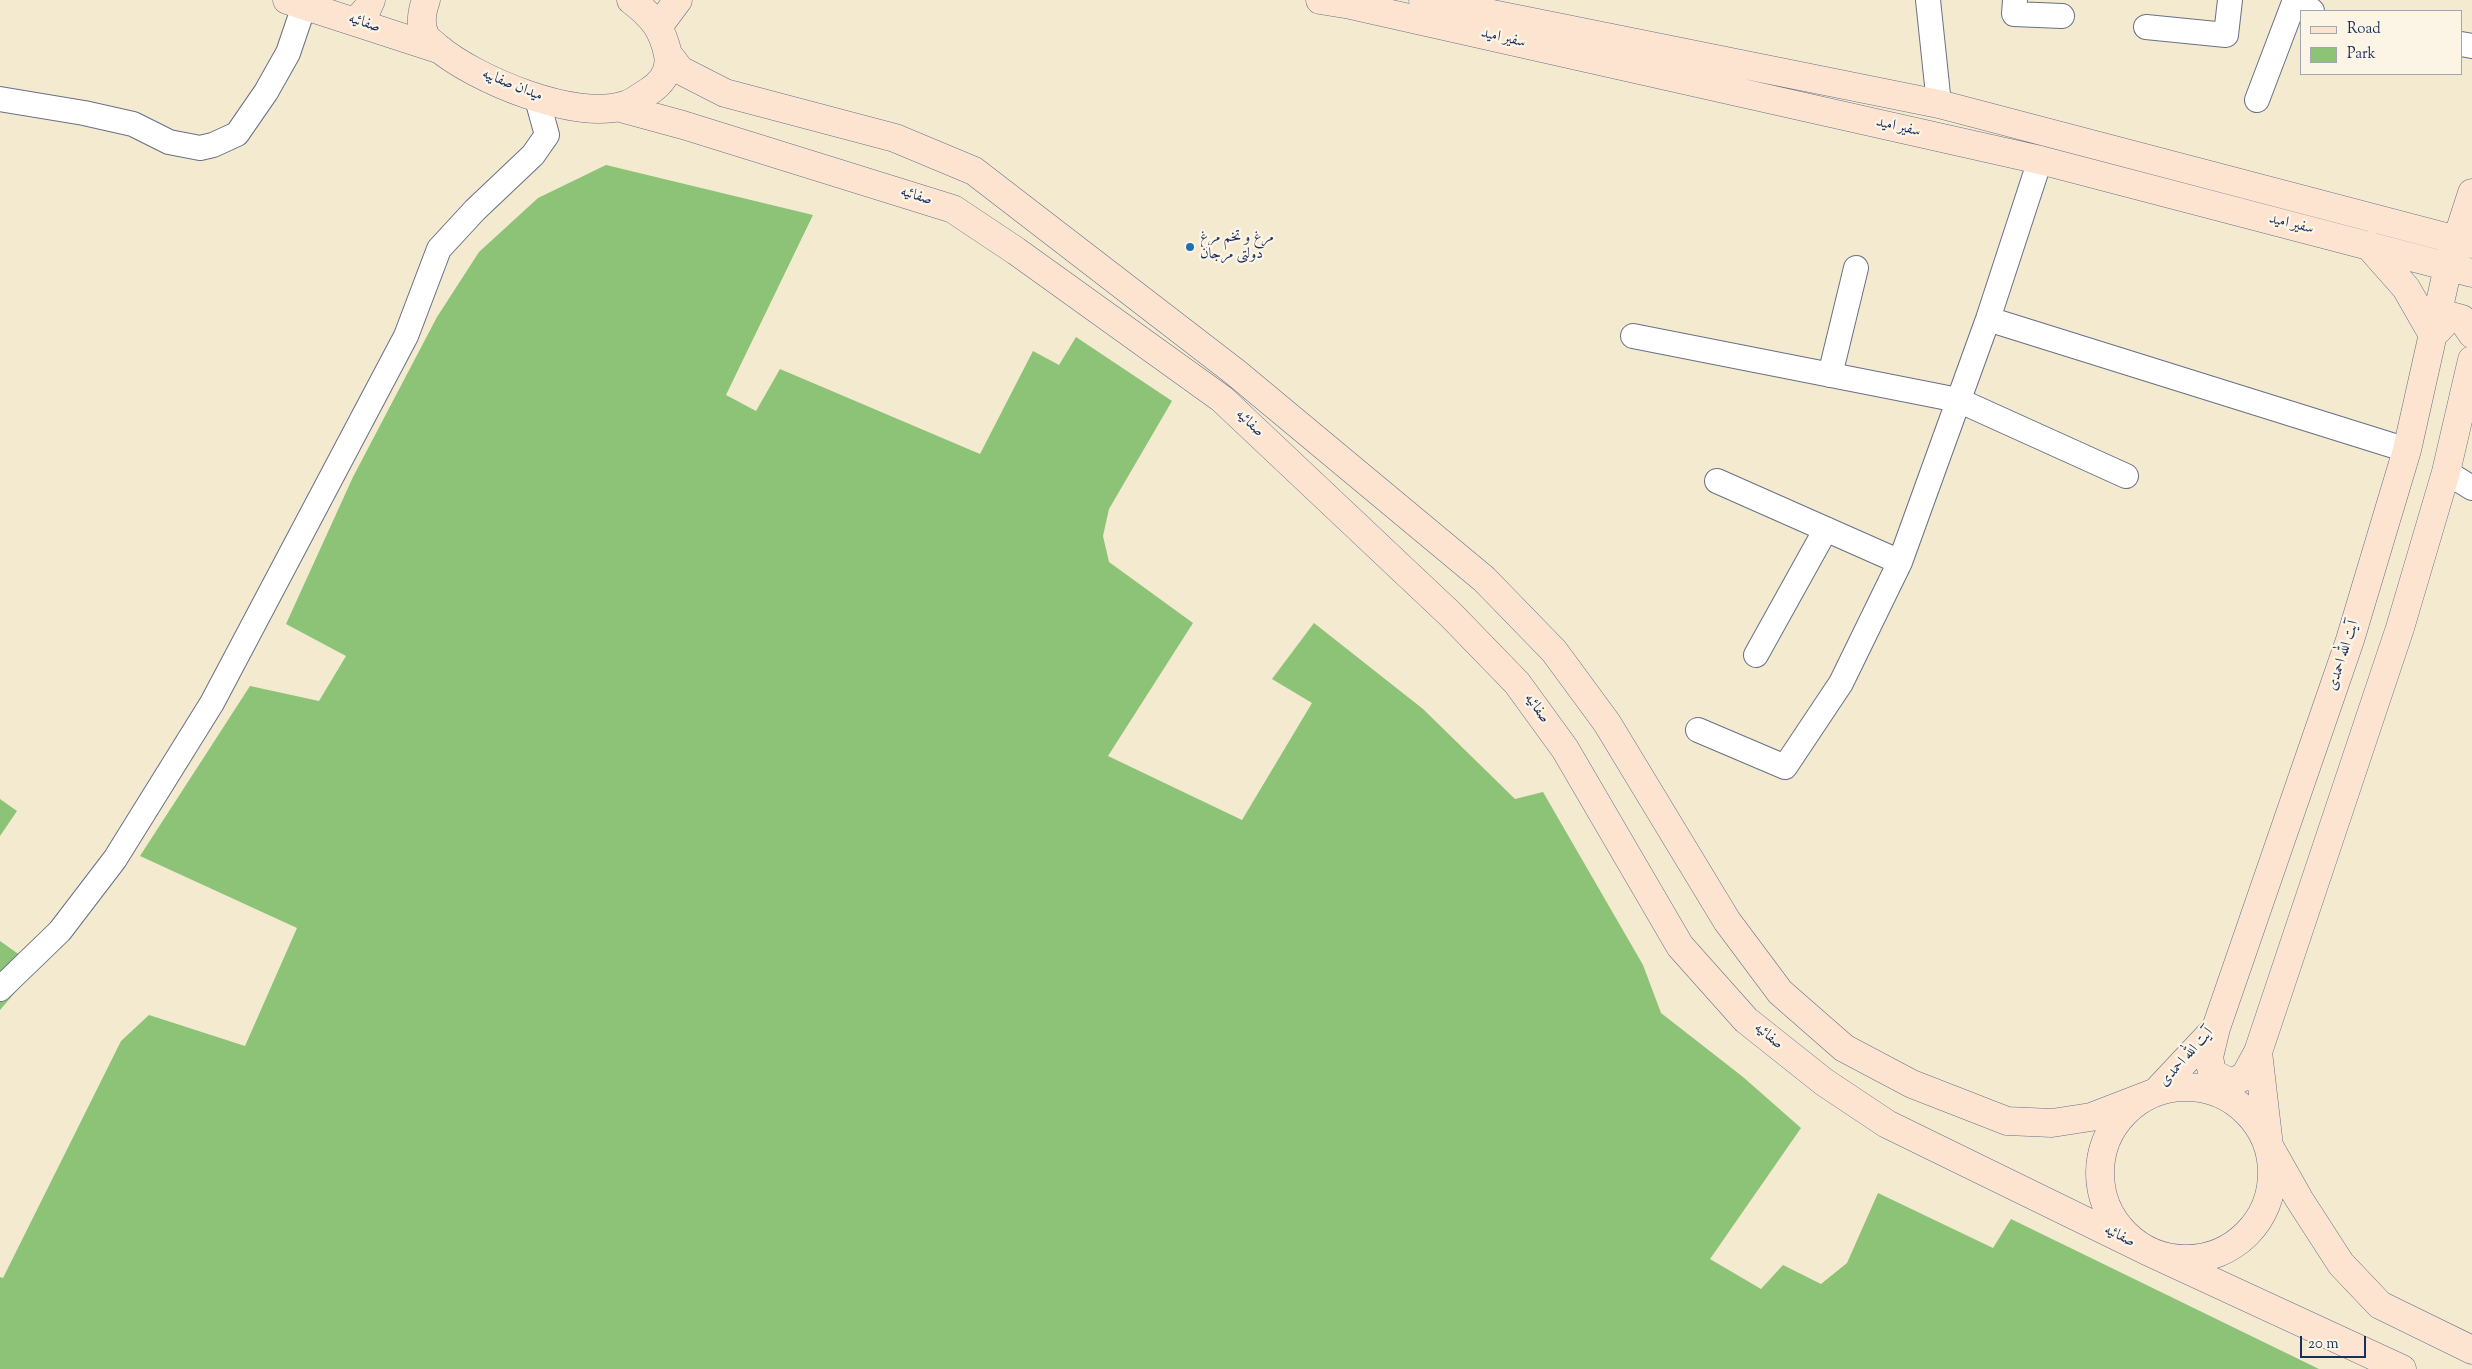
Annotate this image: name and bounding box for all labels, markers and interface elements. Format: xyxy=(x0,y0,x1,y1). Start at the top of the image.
street label: صفائیه xyxy=(346,10,382,38)
legend xyxy=(2300,10,2462,75)
text: Road xyxy=(2347,19,2381,40)
street label: سفیر امید xyxy=(1479,25,1527,53)
text: Park xyxy=(2347,44,2376,65)
street label: میدان صفاییه xyxy=(479,66,545,106)
street label: سفیر امید xyxy=(1874,114,1922,142)
street label: صفائیه xyxy=(898,184,934,210)
street label: سفیر امید xyxy=(2267,211,2315,239)
place label: مرغ و تخم مرغ دولتی مرجان xyxy=(1200,229,1274,264)
marker: مرغ و تخم مرغ دولتی مرجان xyxy=(1184,241,1196,253)
street label: صفائیه xyxy=(1231,406,1267,442)
street label: آیت الله احمدی xyxy=(2324,619,2364,693)
street label: صفائیه xyxy=(1519,691,1553,727)
street label: صفائیه xyxy=(1750,1020,1786,1054)
street label: آیت الله احمدی xyxy=(2156,1025,2218,1091)
street label: صفائیه xyxy=(2101,1222,2137,1252)
scale bar xyxy=(2302,1326,2368,1358)
text: 20 m xyxy=(2308,1334,2339,1355)

